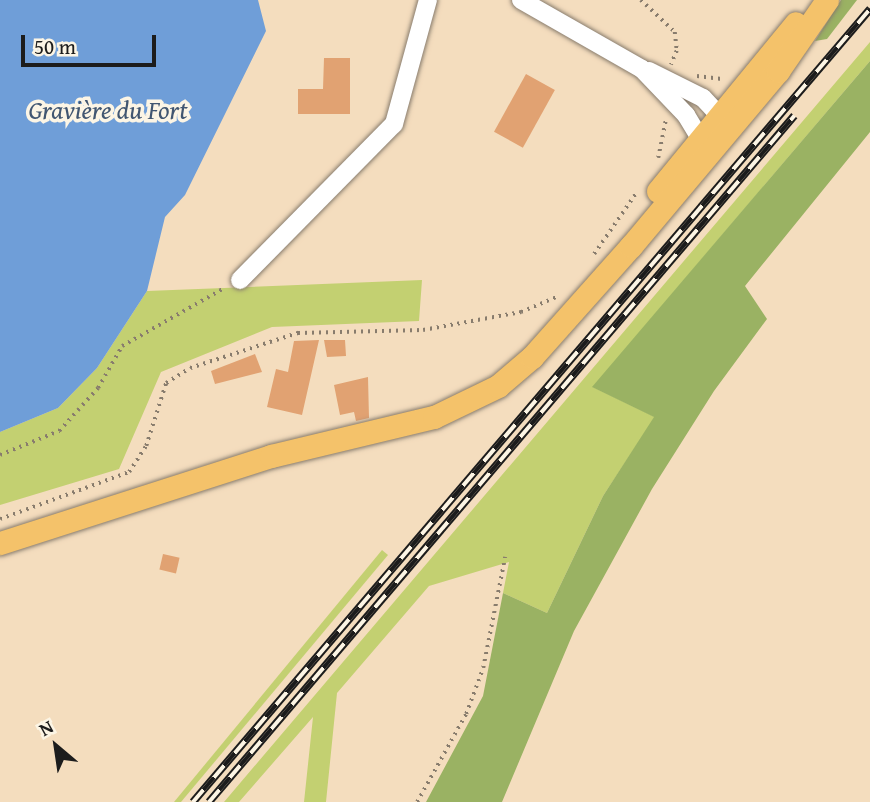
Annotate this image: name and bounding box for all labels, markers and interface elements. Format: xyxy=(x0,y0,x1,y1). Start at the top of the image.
scale bar xyxy=(24,21,159,65)
text: 50 m xyxy=(34,31,76,62)
water label: Gravière du Fort xyxy=(29,94,187,126)
north arrow xyxy=(21,711,91,781)
text: N xyxy=(33,712,58,743)

